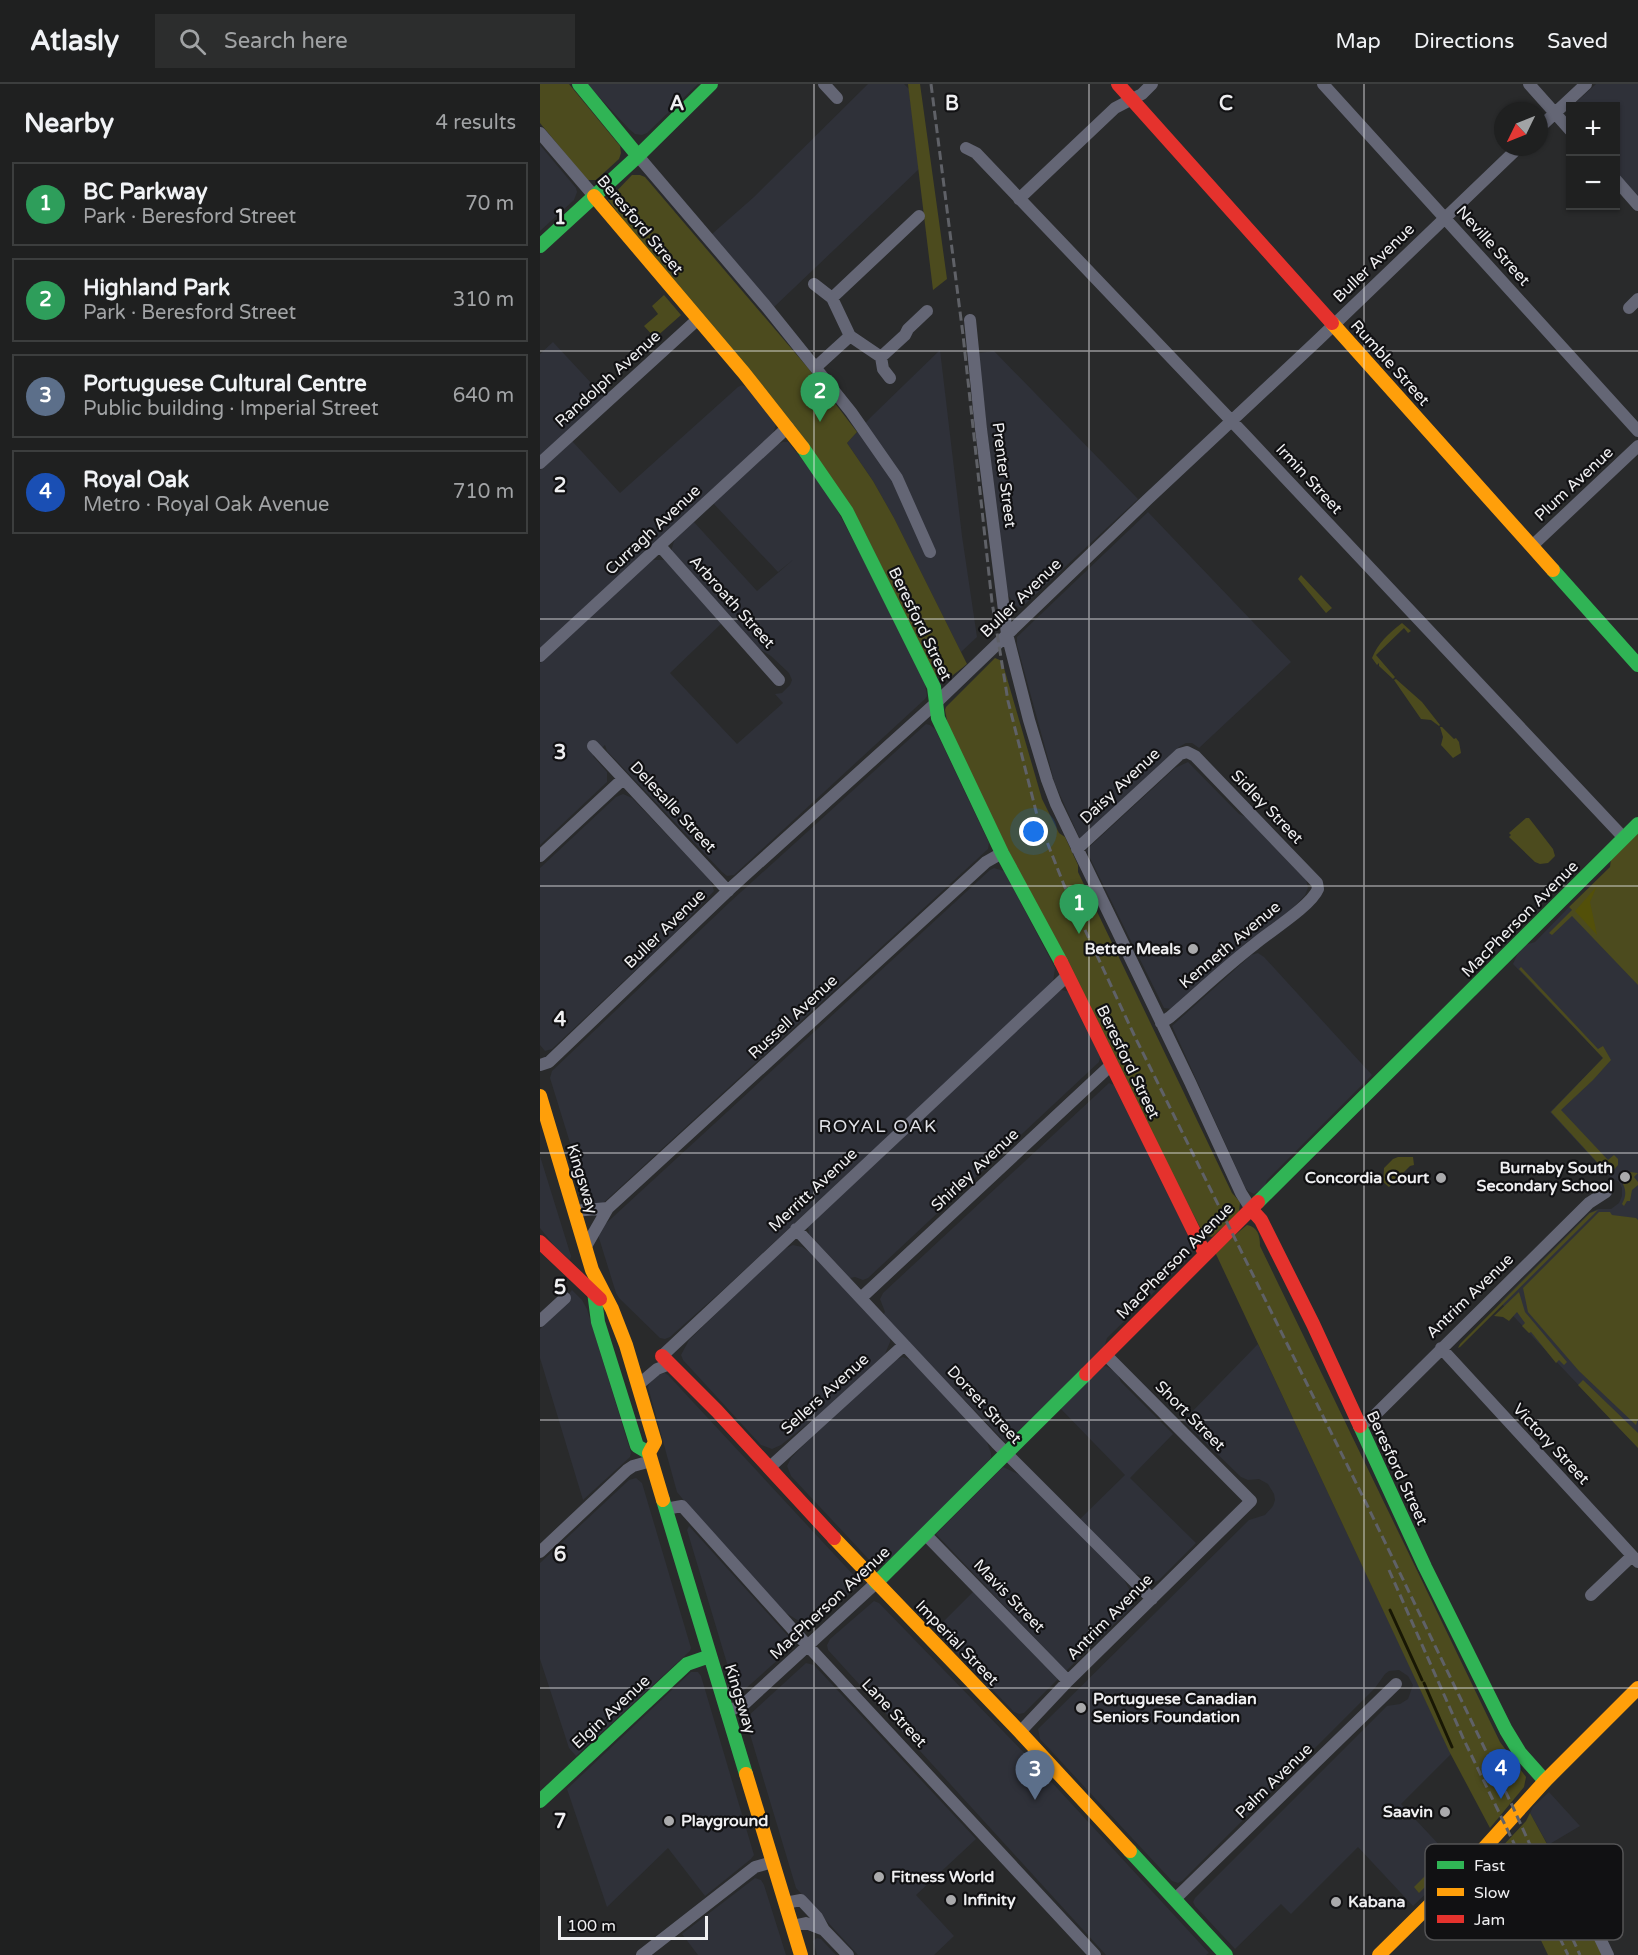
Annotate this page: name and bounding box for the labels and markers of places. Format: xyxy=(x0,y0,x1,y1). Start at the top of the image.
pin: 2 xyxy=(800,372,840,422)
pin: 1 xyxy=(1060,884,1098,934)
place label: Better Meals xyxy=(1085,939,1181,959)
marker: Better Meals xyxy=(1186,942,1200,956)
place label: Burnaby South Secondary School xyxy=(1477,1158,1613,1196)
place label: Concordia Court xyxy=(1305,1168,1430,1188)
marker: Burnaby South Secondary School xyxy=(1618,1170,1632,1184)
marker: Concordia Court xyxy=(1434,1171,1448,1185)
place label: Portuguese Canadian Seniors Foundation xyxy=(1093,1689,1257,1727)
marker: Portuguese Canadian Seniors Foundation xyxy=(1074,1701,1088,1715)
pin: 3 xyxy=(1016,1750,1054,1800)
pin: 4 xyxy=(1482,1750,1520,1799)
place label: Saavin xyxy=(1383,1802,1433,1822)
marker: Saavin xyxy=(1438,1805,1452,1819)
place label: Playground xyxy=(681,1811,768,1831)
marker: Playground xyxy=(662,1814,676,1828)
place label: Fitness World xyxy=(891,1867,994,1887)
marker: Fitness World xyxy=(872,1870,886,1884)
place label: Infinity xyxy=(963,1890,1016,1910)
place label: Kabana xyxy=(1348,1892,1406,1912)
marker: Infinity xyxy=(944,1893,958,1907)
marker: Kabana xyxy=(1329,1895,1343,1909)

